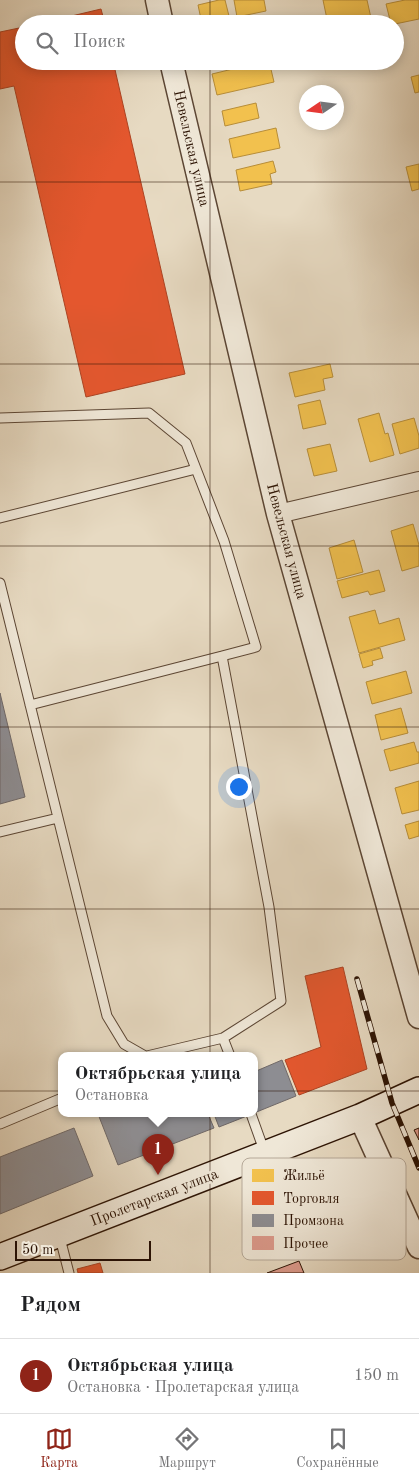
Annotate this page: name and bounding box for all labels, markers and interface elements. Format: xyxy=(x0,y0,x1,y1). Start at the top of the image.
search box xyxy=(15,15,404,70)
icon: search xyxy=(33,29,61,57)
text: Поиск xyxy=(73,33,125,52)
north arrow xyxy=(299,85,344,130)
street label: Невельская улица xyxy=(170,89,211,209)
street label: Невельская улица xyxy=(263,482,308,601)
your location xyxy=(226,774,252,800)
popup xyxy=(58,1052,258,1117)
text: Октябрьская улица xyxy=(75,1065,241,1084)
text: Остановка xyxy=(75,1088,149,1104)
pin: 1 xyxy=(142,1134,174,1175)
legend xyxy=(242,1158,406,1260)
street label: Пролетарская улица xyxy=(89,1167,221,1230)
text: Жильё xyxy=(283,1169,325,1183)
text: Торговля xyxy=(283,1192,340,1206)
text: Промзона xyxy=(283,1214,344,1228)
text: Прочее xyxy=(283,1237,328,1251)
scale bar xyxy=(15,1238,151,1261)
text: 50 m xyxy=(22,1243,53,1257)
text: Рядом xyxy=(20,1295,81,1316)
text: Октябрьская улица xyxy=(67,1357,234,1376)
text: 1 xyxy=(31,1368,41,1384)
text: 150 m xyxy=(354,1368,399,1384)
text: Остановка · Пролетарская улица xyxy=(67,1380,299,1396)
tab: Карта xyxy=(40,1425,78,1472)
tab: Маршрут xyxy=(158,1425,216,1472)
tab: Сохранённые xyxy=(296,1425,379,1472)

